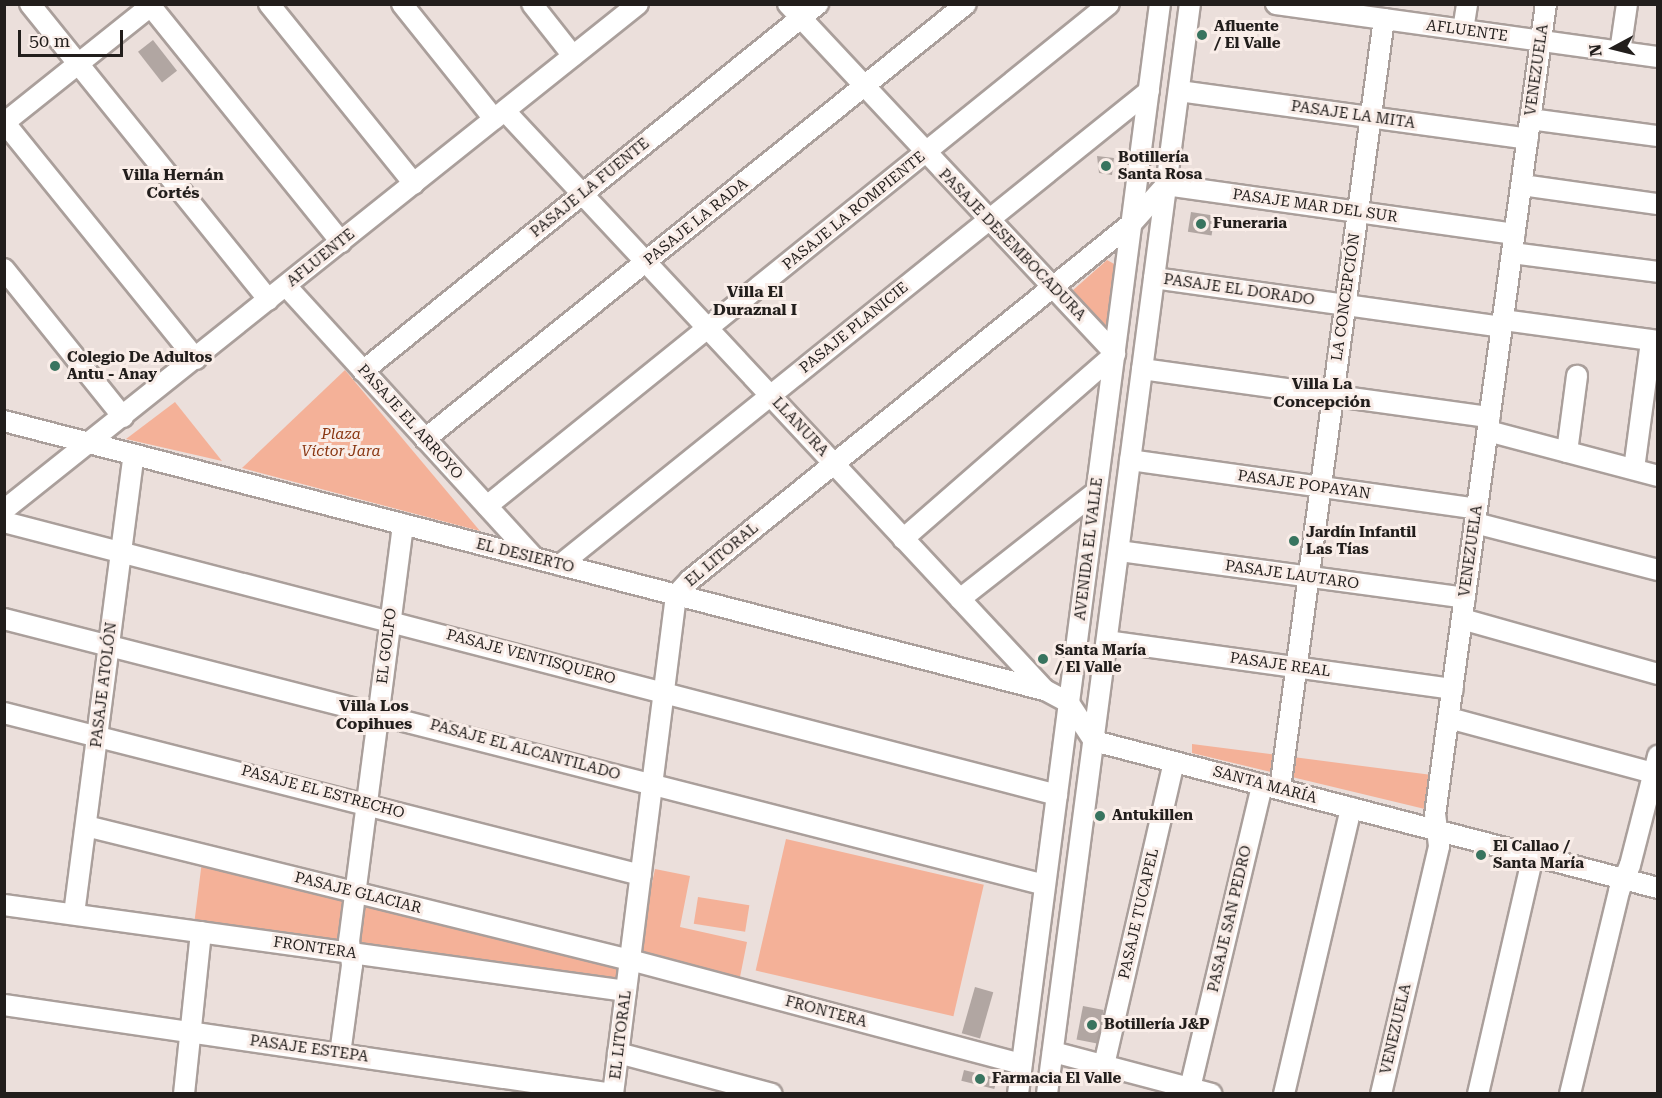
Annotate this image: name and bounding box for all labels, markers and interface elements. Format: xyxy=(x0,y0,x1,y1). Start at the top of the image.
street label: AFLUENTE xyxy=(1425,16,1509,46)
place label: Afluente / El Valle xyxy=(1214,17,1281,52)
scale bar xyxy=(21,18,126,56)
north arrow xyxy=(1584,18,1644,78)
street label: VENEZUELA xyxy=(1522,23,1552,117)
marker: Afluente / El Valle xyxy=(1195,28,1209,42)
text: 50 m xyxy=(29,30,70,51)
text: N xyxy=(1585,43,1606,58)
street label: PASAJE LA MITA xyxy=(1290,97,1416,133)
street label: PASAJE LA FUENTE xyxy=(527,135,653,241)
street label: PASAJE LA ROMPIENTE xyxy=(779,148,929,274)
place label: Botillería Santa Rosa xyxy=(1118,148,1202,183)
marker: Botillería Santa Rosa xyxy=(1099,159,1113,173)
district label: Villa Hernán Cortés xyxy=(122,165,224,203)
street label: PASAJE DESEMBOCADURA xyxy=(935,165,1089,325)
street label: PASAJE LA RADA xyxy=(641,175,751,269)
street label: PASAJE MAR DEL SUR xyxy=(1231,185,1399,227)
place label: Funeraria xyxy=(1213,215,1287,233)
marker: Funeraria xyxy=(1194,217,1208,231)
street label: AFLUENTE xyxy=(284,225,358,291)
street label: LA CONCEPCIÓN xyxy=(1328,232,1364,362)
street label: PASAJE EL DORADO xyxy=(1162,270,1316,310)
street label: PASAJE PLANICIE xyxy=(796,279,912,377)
district label: Villa El Duraznal I xyxy=(713,282,797,320)
place label: Colegio De Adultos Antu - Anay xyxy=(67,348,212,383)
marker: Colegio De Adultos Antu - Anay xyxy=(48,359,62,373)
street label: PASAJE EL ARROYO xyxy=(354,361,466,483)
district label: Villa La Concepción xyxy=(1273,374,1371,412)
street label: LLANURA xyxy=(768,394,832,460)
park label: Plaza Víctor Jara xyxy=(301,425,381,460)
street label: PASAJE POPAYAN xyxy=(1236,467,1372,503)
street label: AVENIDA EL VALLE xyxy=(1071,477,1107,621)
street label: VENEZUELA xyxy=(1456,504,1486,598)
street label: EL LITORAL xyxy=(682,519,762,591)
place label: Jardín Infantil Las Tías xyxy=(1306,523,1416,558)
marker: Jardín Infantil Las Tías xyxy=(1287,534,1301,548)
street label: EL DESIERTO xyxy=(474,535,576,577)
street label: PASAJE LAUTARO xyxy=(1224,557,1360,593)
street label: EL GOLFO xyxy=(373,607,401,685)
street label: PASAJE ATOLÓN xyxy=(87,621,121,749)
street label: PASAJE VENTISQUERO xyxy=(444,626,618,688)
place label: Santa María / El Valle xyxy=(1055,641,1146,676)
street label: PASAJE REAL xyxy=(1229,649,1331,681)
marker: Santa María / El Valle xyxy=(1036,652,1050,666)
district label: Villa Los Copihues xyxy=(336,696,412,734)
street label: PASAJE EL ALCANTILADO xyxy=(428,716,622,784)
street label: PASAJE EL ESTRECHO xyxy=(239,762,407,822)
street label: SANTA MARÍA xyxy=(1211,762,1319,808)
place label: Antukillen xyxy=(1112,807,1193,825)
marker: Antukillen xyxy=(1093,809,1107,823)
place label: El Callao / Santa María xyxy=(1493,837,1584,872)
street label: PASAJE SAN PEDRO xyxy=(1204,844,1256,994)
street label: PASAJE TUCAPEL xyxy=(1115,847,1163,981)
marker: El Callao / Santa María xyxy=(1474,848,1488,862)
street label: PASAJE GLACIAR xyxy=(293,869,423,917)
street label: FRONTERA xyxy=(272,933,358,963)
street label: VENEZUELA xyxy=(1377,982,1415,1076)
street label: EL LITORAL xyxy=(607,989,635,1081)
street label: FRONTERA xyxy=(783,992,869,1032)
place label: Botillería J&P xyxy=(1104,1016,1209,1034)
marker: Botillería J&P xyxy=(1085,1018,1099,1032)
street label: PASAJE ESTEPA xyxy=(249,1032,369,1066)
place label: Farmacia El Valle xyxy=(992,1070,1121,1088)
marker: Farmacia El Valle xyxy=(973,1072,987,1086)

